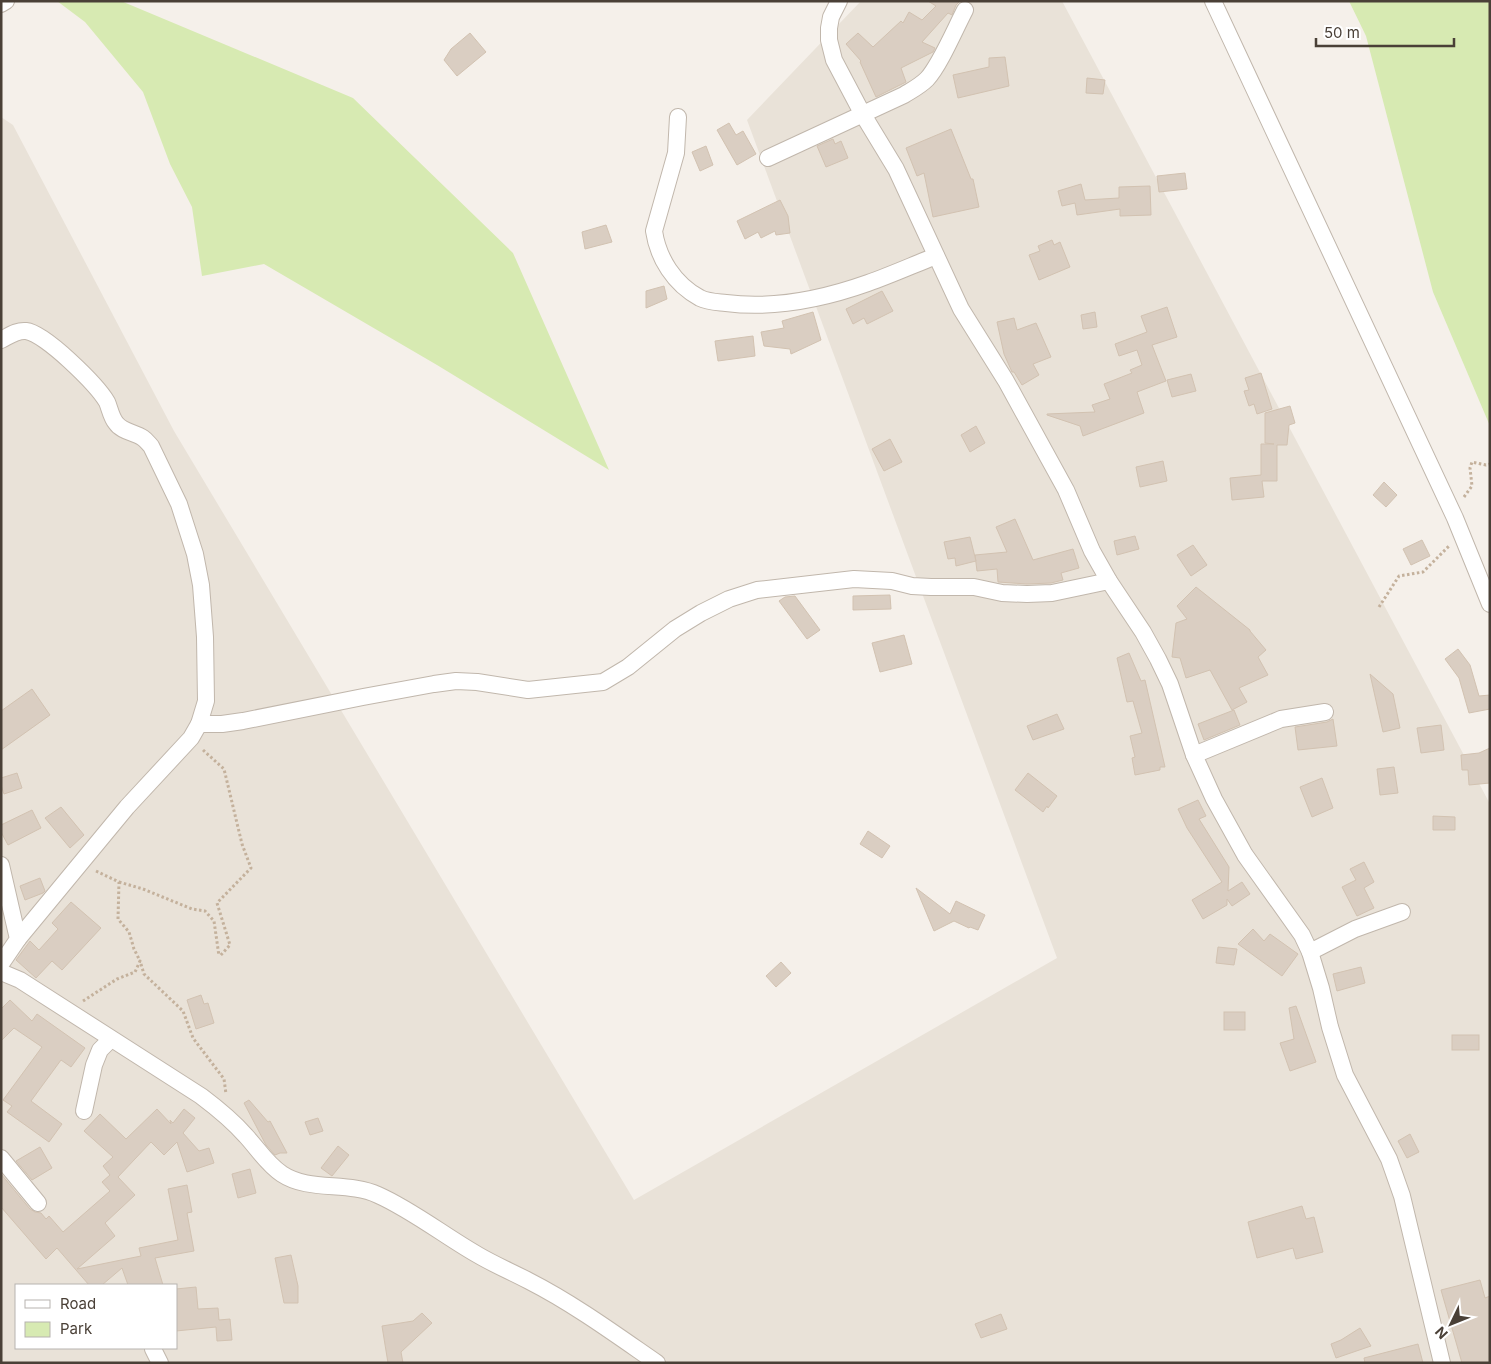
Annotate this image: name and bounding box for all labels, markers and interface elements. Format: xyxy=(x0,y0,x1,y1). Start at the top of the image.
scale bar xyxy=(1316,15,1454,47)
text: 50 m xyxy=(1324,23,1360,42)
legend xyxy=(15,1284,178,1349)
text: Road xyxy=(60,1294,96,1313)
north arrow xyxy=(1426,1299,1476,1349)
text: Park xyxy=(60,1319,93,1338)
text: N xyxy=(1431,1324,1451,1343)

